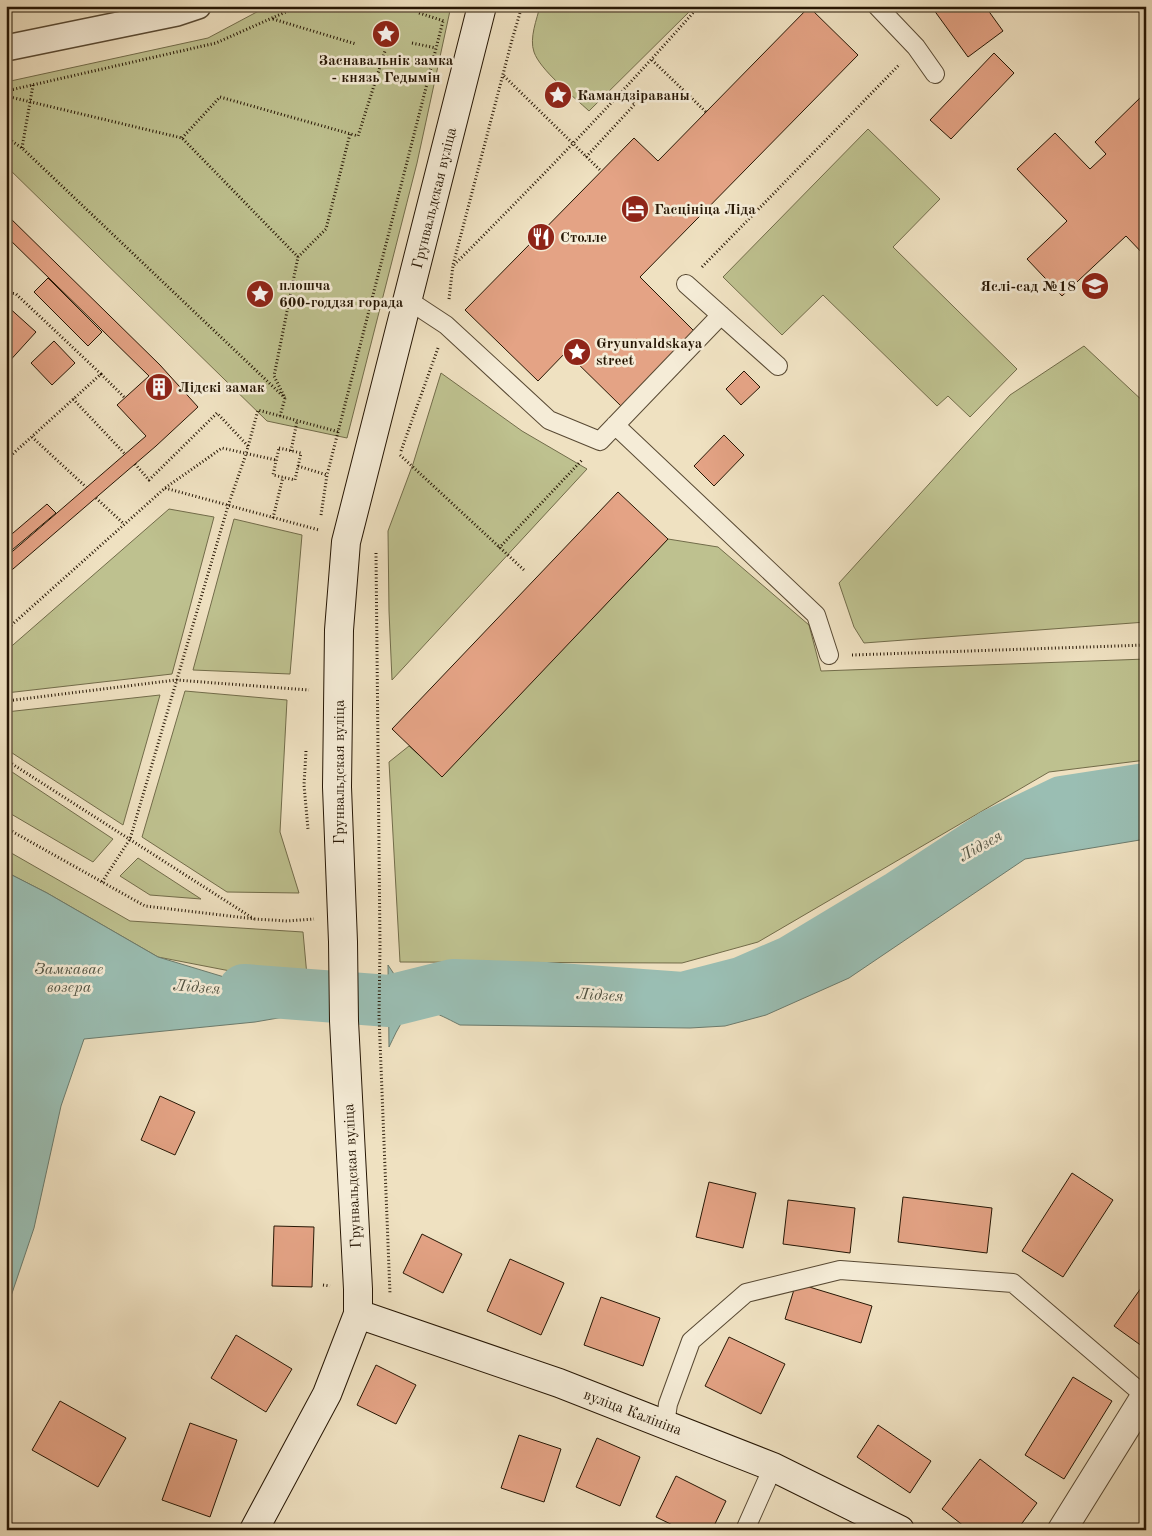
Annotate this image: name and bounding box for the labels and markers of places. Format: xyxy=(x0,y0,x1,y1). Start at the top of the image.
place icon: Заснавальнік замка - князь Гедымін xyxy=(371,19,401,49)
place label: Заснавальнік замка - князь Гедымін xyxy=(319,54,454,86)
place icon: Камандзіраваны xyxy=(543,80,573,110)
place label: Камандзіраваны xyxy=(577,89,690,104)
hotel icon: Гасцініца Ліда xyxy=(620,194,650,224)
place label: Гасцініца Ліда xyxy=(654,203,756,218)
restaurant icon: Столле xyxy=(526,222,556,252)
place label: Столле xyxy=(560,231,607,246)
school or university icon: Яслі-сад №18 xyxy=(1080,271,1110,301)
place icon: плошча 600-годдзя горада xyxy=(245,279,275,309)
place label: плошча 600-годдзя горада xyxy=(279,279,404,311)
place label: Яслі-сад №18 xyxy=(980,280,1076,295)
place icon: Gryunvaldskaya street xyxy=(562,337,592,367)
place label: Gryunvaldskaya street xyxy=(596,337,703,369)
building icon: Лідскі замак xyxy=(144,372,174,402)
place label: Лідскі замак xyxy=(178,381,265,396)

